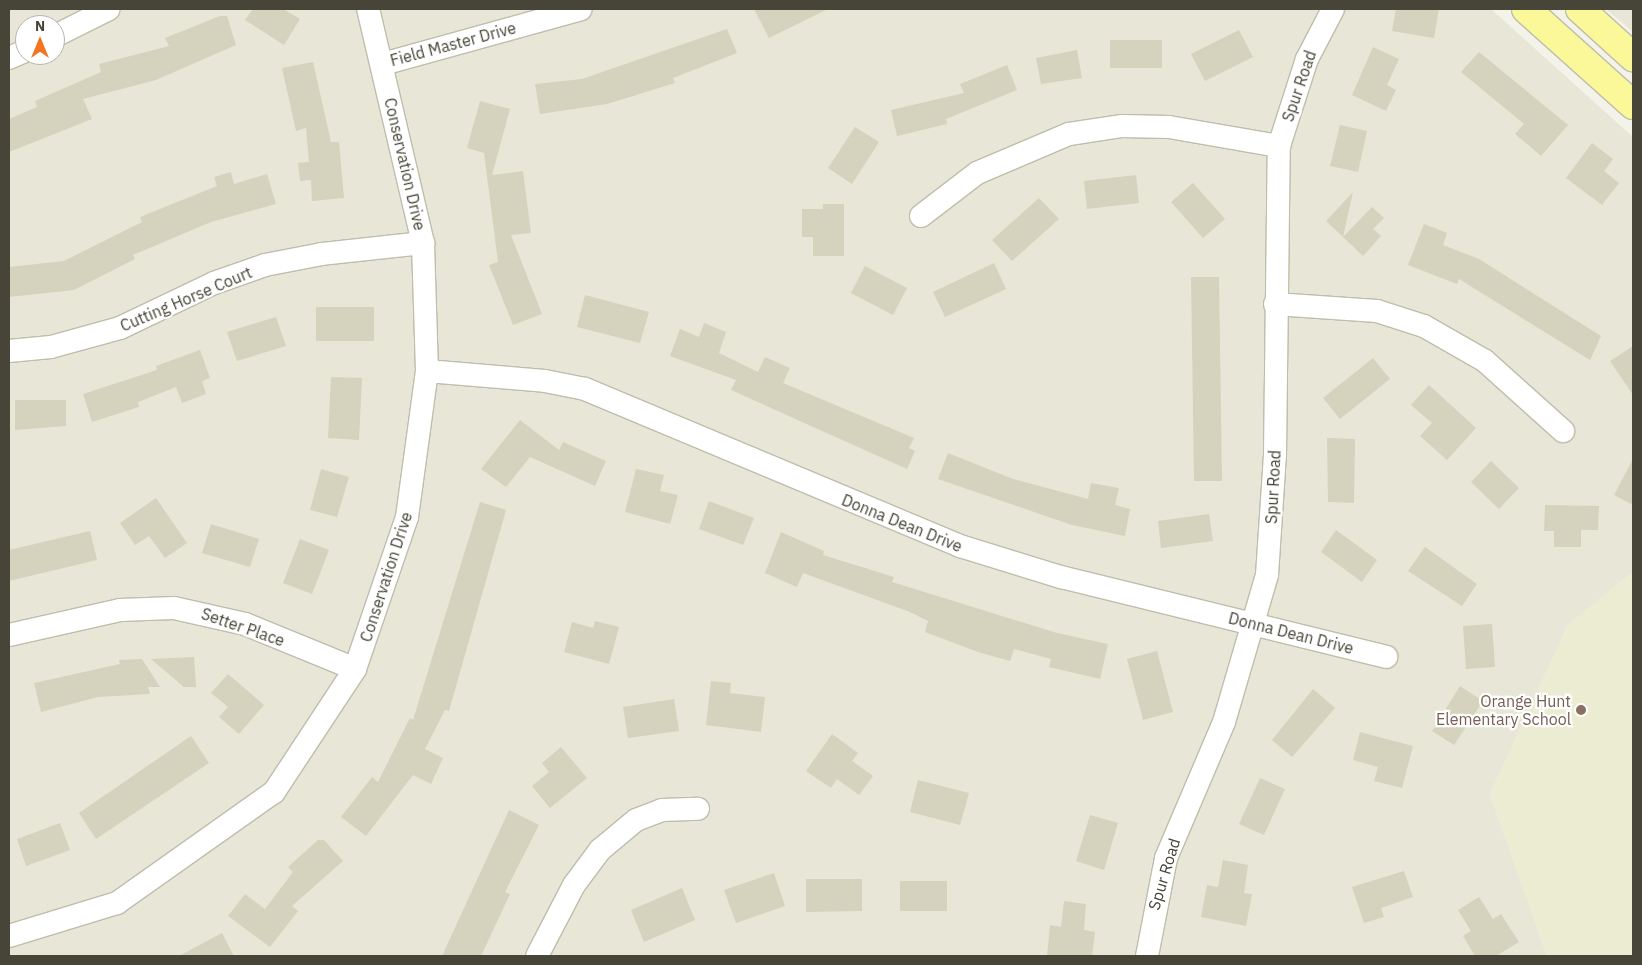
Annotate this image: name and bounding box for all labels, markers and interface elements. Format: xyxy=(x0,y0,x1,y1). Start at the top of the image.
north arrow xyxy=(15,15,65,65)
text: N xyxy=(35,17,45,35)
street label: Field Master Drive xyxy=(388,18,518,70)
street label: Spur Road xyxy=(1278,48,1320,124)
street label: Conservation Drive xyxy=(380,96,430,232)
street label: Cutting Horse Court xyxy=(117,263,255,335)
street label: Spur Road xyxy=(1261,450,1285,524)
street label: Donna Dean Drive xyxy=(839,490,965,556)
street label: Conservation Drive xyxy=(356,510,416,644)
street label: Setter Place xyxy=(199,604,287,650)
street label: Donna Dean Drive xyxy=(1226,608,1356,658)
place label: Orange Hunt Elementary School xyxy=(1436,691,1571,729)
marker: Orange Hunt Elementary School xyxy=(1575,704,1587,716)
street label: Spur Road xyxy=(1144,836,1184,912)

